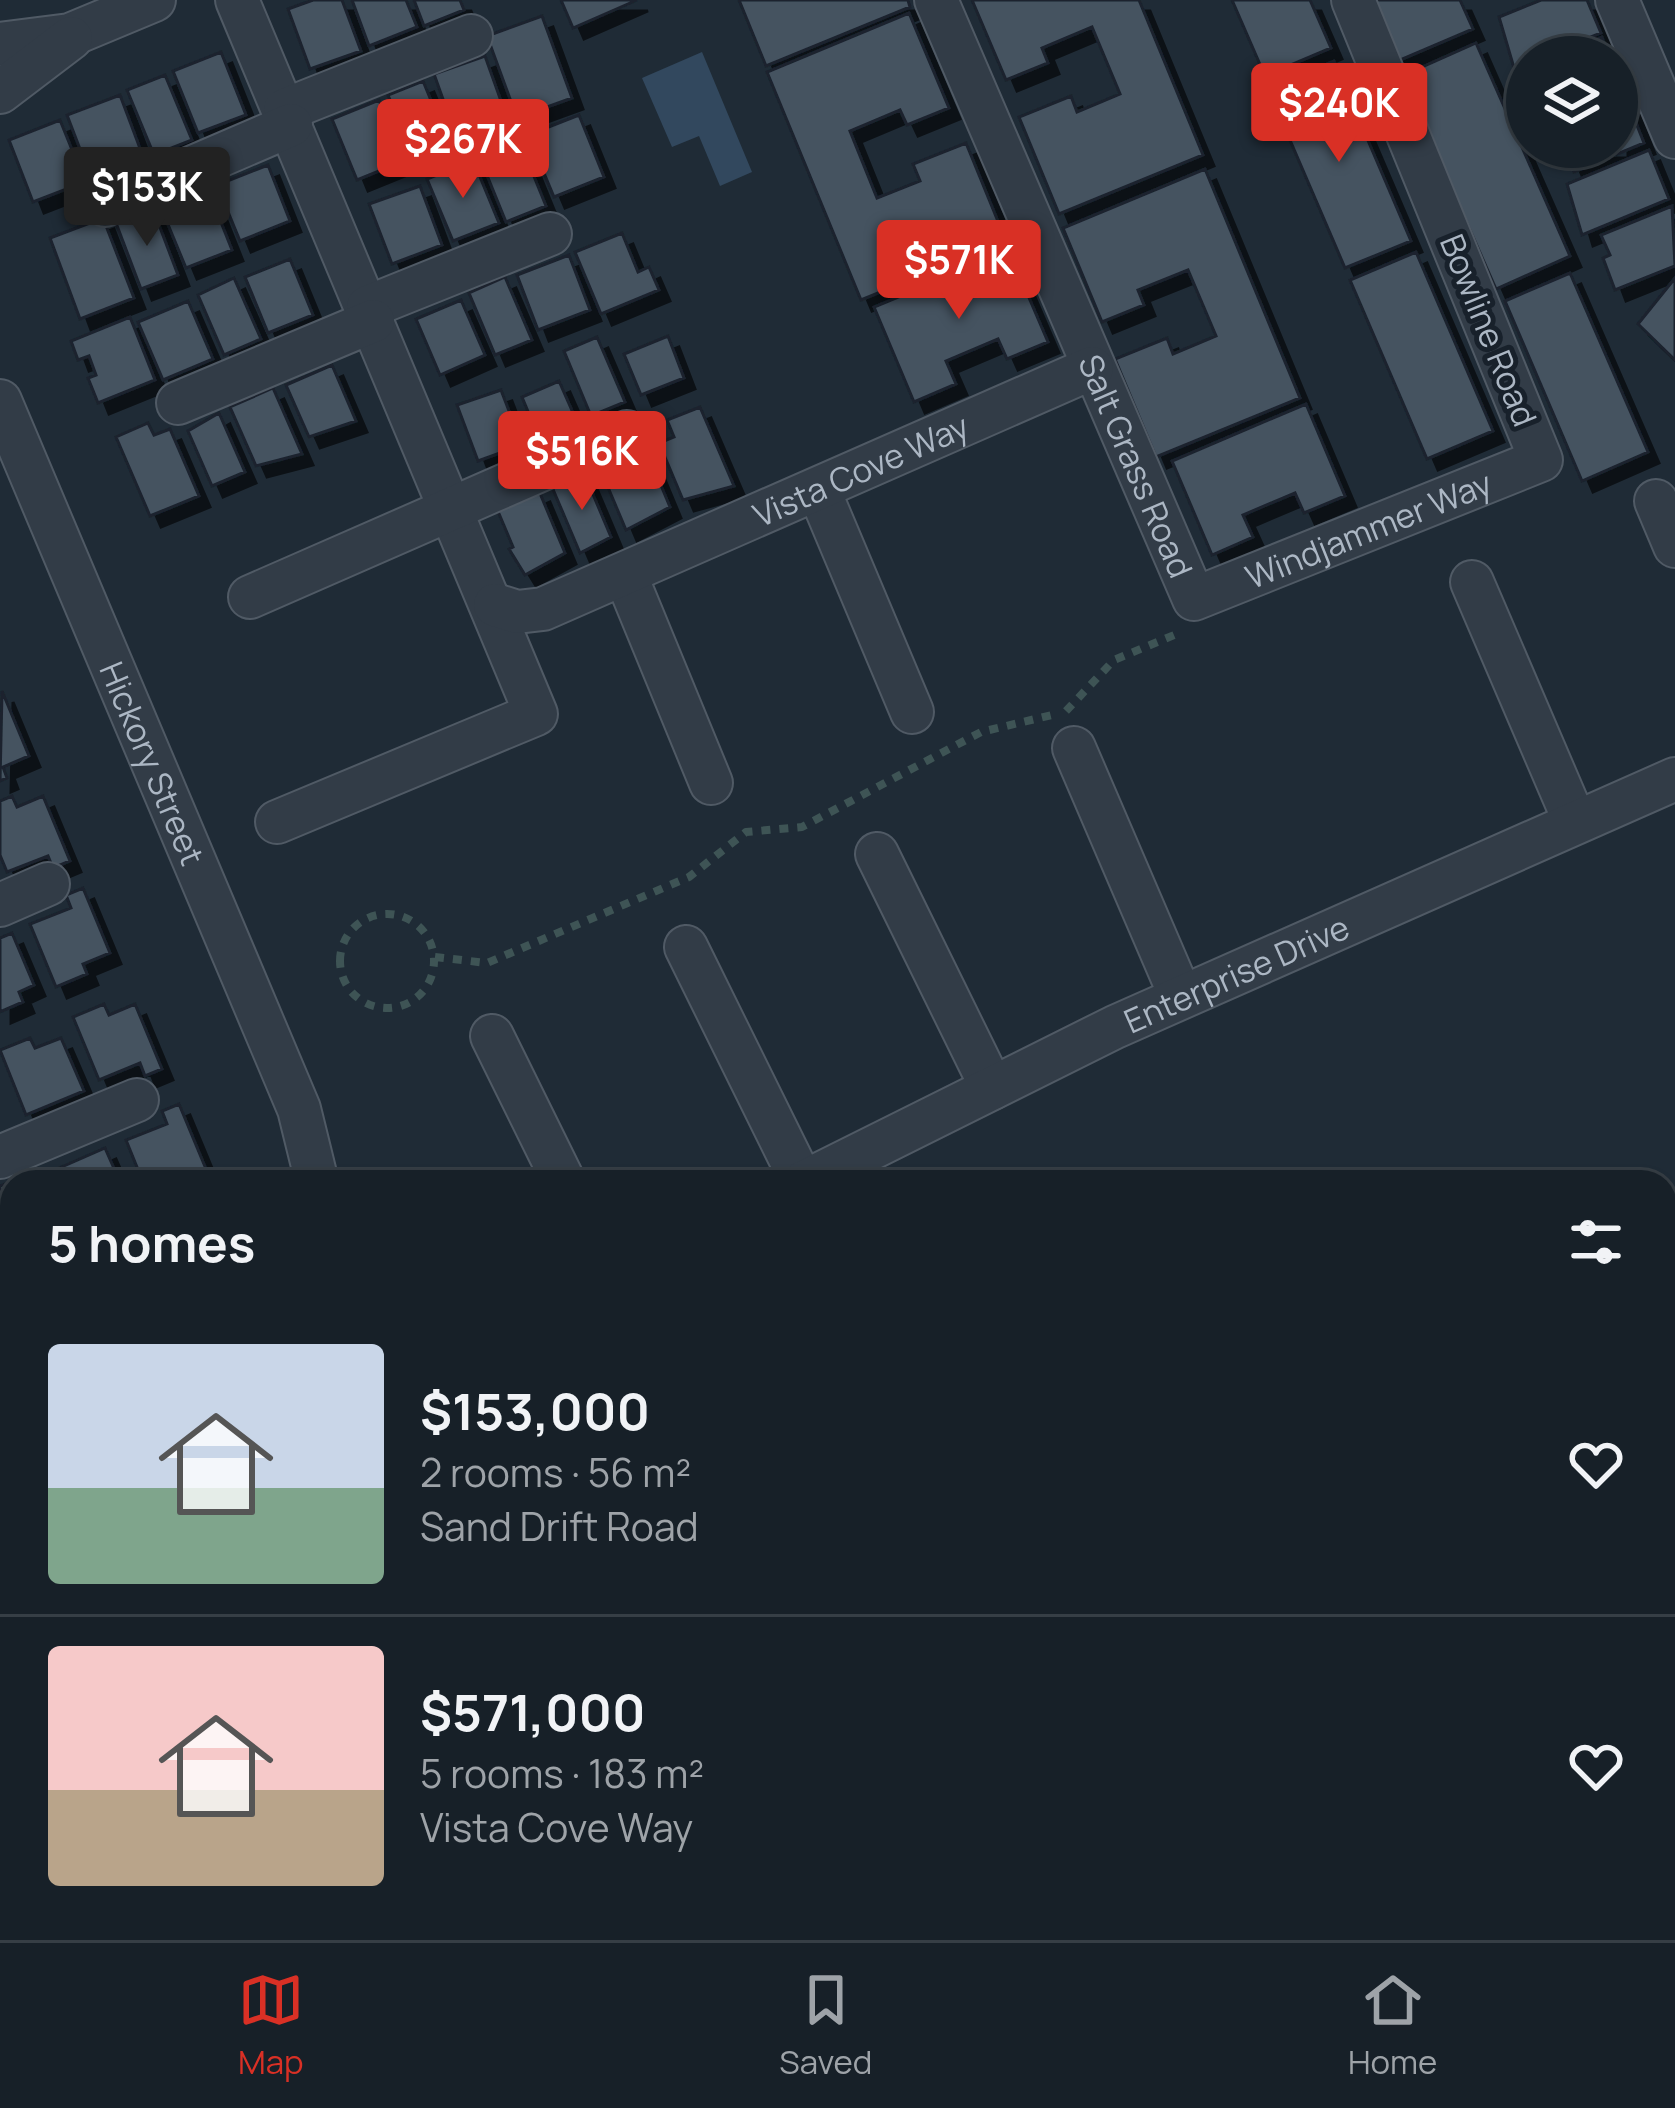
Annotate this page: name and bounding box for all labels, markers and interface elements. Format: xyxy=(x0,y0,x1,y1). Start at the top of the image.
map controls xyxy=(1506,36,1638,168)
button: layers xyxy=(1506,36,1638,168)
pin: $240K xyxy=(1255,63,1423,165)
text: $240K xyxy=(1278,75,1400,129)
pin: $267K xyxy=(379,99,547,201)
text: $267K xyxy=(404,111,522,165)
pin: $153K xyxy=(63,147,231,249)
text: $153K xyxy=(91,159,203,213)
pin: $571K xyxy=(875,220,1043,322)
street label: Bowline Road xyxy=(1430,227,1548,433)
text: $571K xyxy=(904,232,1014,286)
street label: Salt Grass Road xyxy=(1069,347,1204,584)
street label: Vista Cove Way xyxy=(746,403,975,537)
pin: $516K xyxy=(498,411,666,513)
text: $516K xyxy=(525,423,639,477)
street label: Windjammer Way xyxy=(1239,460,1498,599)
street label: Hickory Street xyxy=(90,654,216,872)
street label: Enterprise Drive xyxy=(1117,904,1356,1043)
text: 5 homes xyxy=(48,1208,255,1277)
icon: filters xyxy=(1563,1209,1629,1275)
text: $153,000 xyxy=(420,1376,650,1445)
icon: home xyxy=(144,1392,288,1536)
icon: heart xyxy=(1563,1431,1629,1497)
text: 2 rooms · 56 m² xyxy=(420,1445,691,1499)
text: Sand Drift Road xyxy=(420,1499,699,1553)
text: $571,000 xyxy=(420,1677,646,1746)
icon: home xyxy=(144,1694,288,1838)
icon: heart xyxy=(1563,1733,1629,1799)
text: 5 rooms · 183 m² xyxy=(420,1746,704,1800)
text: Vista Cove Way xyxy=(420,1800,693,1854)
tab: Map xyxy=(238,1967,304,2084)
tab: Saved xyxy=(779,1967,872,2084)
tab: Home xyxy=(1348,1967,1437,2084)

